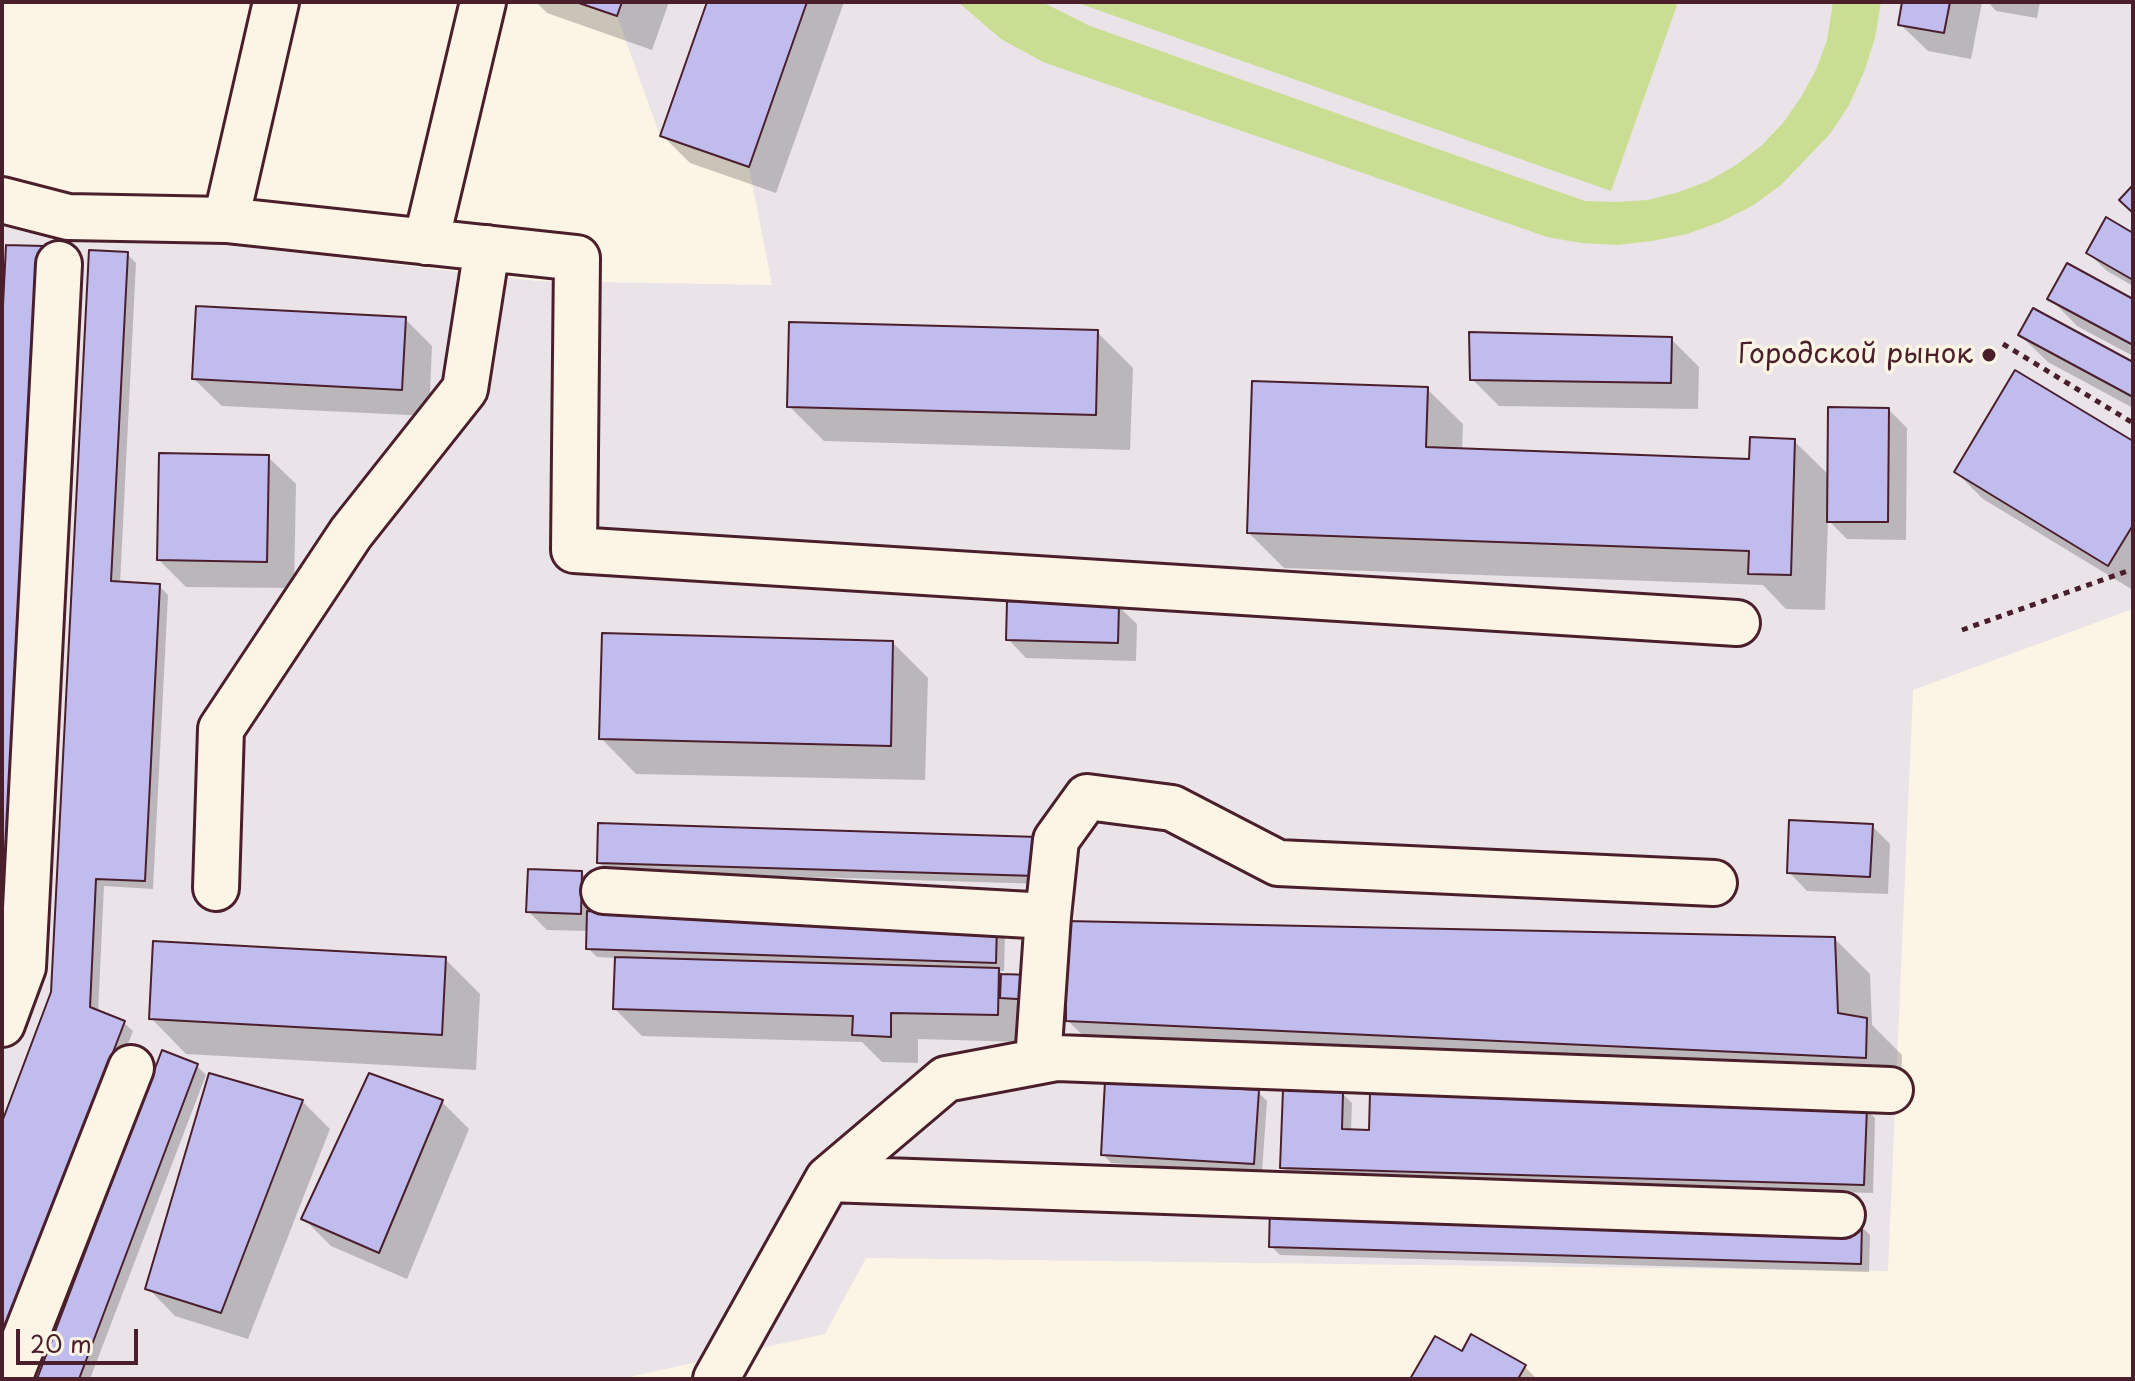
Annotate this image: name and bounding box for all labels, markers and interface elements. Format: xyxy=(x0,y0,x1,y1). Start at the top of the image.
place label: Городской рынок xyxy=(1738,338,1973,372)
marker: Городской рынок xyxy=(1980,346,1998,364)
scale bar xyxy=(20,1313,142,1363)
text: 20 m xyxy=(30,1325,92,1361)

